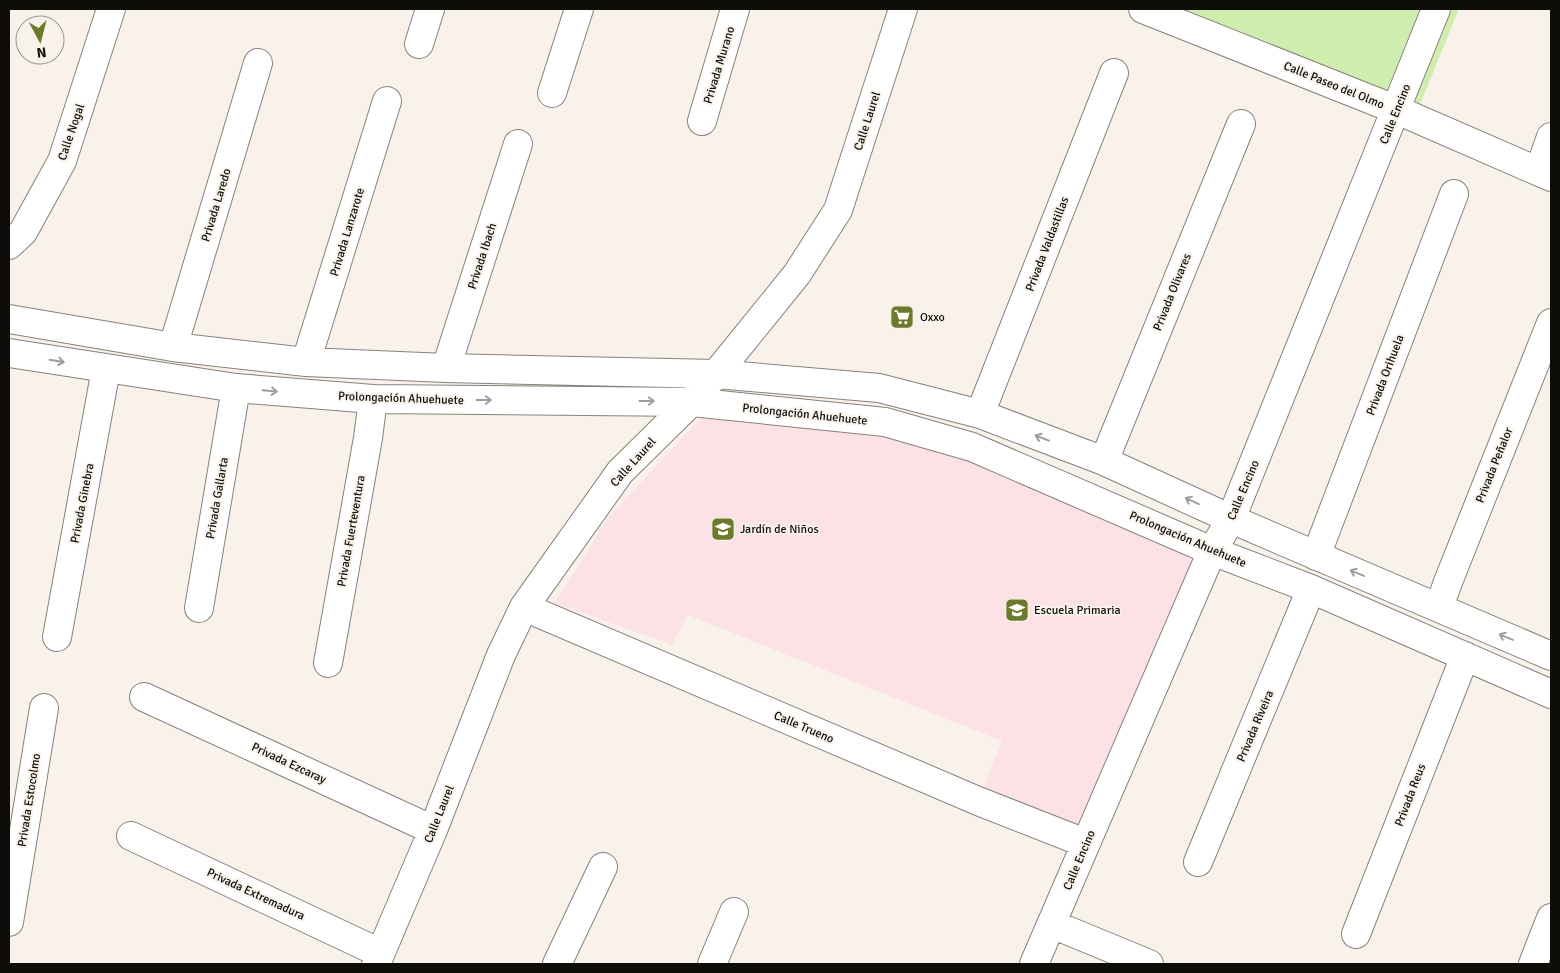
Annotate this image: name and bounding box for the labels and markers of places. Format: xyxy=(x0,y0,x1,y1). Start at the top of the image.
supermarket icon: Oxxo xyxy=(889,304,915,330)
place label: Oxxo xyxy=(920,310,945,325)
school or university icon: Jardín de Niños xyxy=(710,516,736,542)
place label: Jardín de Niños xyxy=(740,522,819,537)
school or university icon: Escuela Primaria xyxy=(1004,597,1030,623)
place label: Escuela Primaria xyxy=(1034,603,1121,618)

